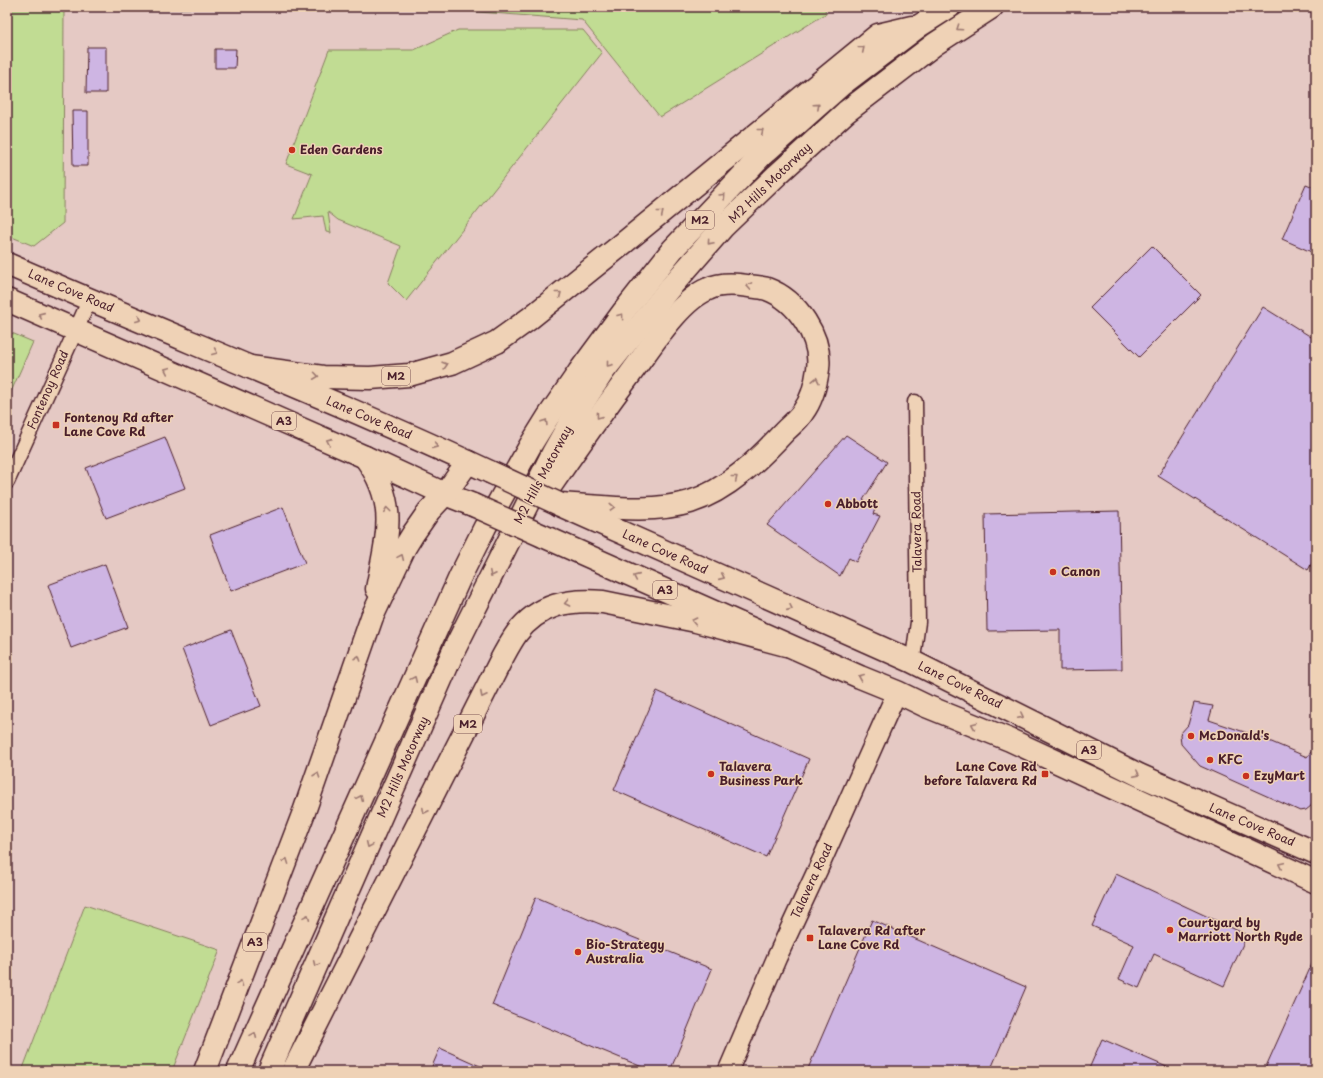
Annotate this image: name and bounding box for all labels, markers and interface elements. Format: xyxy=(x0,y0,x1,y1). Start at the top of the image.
one-way arrow xyxy=(957,23,964,30)
one-way arrow xyxy=(857,46,865,53)
one-way arrow xyxy=(812,104,820,111)
one-way arrow xyxy=(757,128,764,135)
street label: M2 Hills Motorway xyxy=(724,138,815,227)
place label: Eden Gardens xyxy=(300,140,383,158)
marker: Eden Gardens xyxy=(287,145,297,155)
one-way arrow xyxy=(718,193,726,201)
one-way arrow xyxy=(656,211,663,218)
road number: M2 xyxy=(686,211,714,229)
one-way arrow xyxy=(707,238,714,245)
street label: Lane Cove Road xyxy=(26,264,117,316)
one-way arrow xyxy=(746,282,752,291)
one-way arrow xyxy=(555,292,562,299)
one-way arrow xyxy=(38,312,46,320)
one-way arrow xyxy=(616,313,623,320)
one-way arrow xyxy=(135,315,142,323)
street label: Fontenoy Road xyxy=(22,347,73,432)
one-way arrow xyxy=(211,347,218,355)
one-way arrow xyxy=(607,360,614,367)
one-way arrow xyxy=(441,361,448,370)
one-way arrow xyxy=(163,367,171,375)
road number: M2 xyxy=(382,367,410,385)
one-way arrow xyxy=(313,371,319,380)
one-way arrow xyxy=(811,377,819,383)
street label: Lane Cove Road xyxy=(324,391,415,443)
place label: Fontenoy Rd after Lane Cove Rd xyxy=(64,408,174,440)
road number: A3 xyxy=(272,412,296,430)
one-way arrow xyxy=(597,412,604,419)
one-way arrow xyxy=(541,419,548,426)
marker: Fontenoy Rd after Lane Cove Rd xyxy=(51,420,61,430)
street label: M2 Hills Motorway xyxy=(509,422,576,527)
one-way arrow xyxy=(326,438,333,446)
one-way arrow xyxy=(430,441,438,449)
one-way arrow xyxy=(730,475,737,482)
street label: Talavera Road xyxy=(906,491,926,573)
place label: Abbott xyxy=(835,494,878,512)
marker: Abbott xyxy=(823,499,833,509)
one-way arrow xyxy=(609,503,615,511)
one-way arrow xyxy=(383,507,392,513)
street label: Lane Cove Road xyxy=(620,524,711,578)
one-way arrow xyxy=(396,554,404,561)
place label: Canon xyxy=(1061,562,1100,580)
marker: Canon xyxy=(1048,567,1058,577)
one-way arrow xyxy=(489,570,497,577)
one-way arrow xyxy=(718,572,726,580)
one-way arrow xyxy=(632,574,640,582)
road number: A3 xyxy=(653,581,677,599)
one-way arrow xyxy=(563,598,570,606)
one-way arrow xyxy=(786,603,793,611)
one-way arrow xyxy=(691,618,698,626)
one-way arrow xyxy=(353,654,361,661)
street label: Lane Cove Road xyxy=(915,656,1006,712)
one-way arrow xyxy=(858,674,865,682)
one-way arrow xyxy=(409,676,417,684)
one-way arrow xyxy=(480,691,488,698)
one-way arrow xyxy=(1017,711,1024,719)
street label: M2 Hills Motorway xyxy=(372,713,433,820)
road number: M2 xyxy=(454,715,482,733)
one-way arrow xyxy=(971,722,978,730)
place label: McDonald's xyxy=(1199,726,1269,744)
marker: McDonald's xyxy=(1186,731,1196,741)
road number: A3 xyxy=(1077,741,1101,759)
place label: KFC xyxy=(1218,750,1243,768)
marker: KFC xyxy=(1205,755,1215,765)
place label: Talavera Business Park xyxy=(719,757,803,789)
place label: Lane Cove Rd before Talavera Rd xyxy=(924,757,1037,789)
place label: EzyMart xyxy=(1254,766,1305,784)
marker: Talavera Business Park xyxy=(706,769,716,779)
marker: Lane Cove Rd before Talavera Rd xyxy=(1040,769,1050,779)
one-way arrow xyxy=(1133,769,1141,777)
one-way arrow xyxy=(312,771,321,778)
marker: EzyMart xyxy=(1241,771,1251,781)
one-way arrow xyxy=(356,795,364,802)
street label: Lane Cove Road xyxy=(1207,798,1298,850)
one-way arrow xyxy=(422,807,430,814)
street label: Talavera Road xyxy=(786,840,837,921)
one-way arrow xyxy=(365,842,373,849)
one-way arrow xyxy=(281,858,289,865)
one-way arrow xyxy=(1277,862,1285,870)
one-way arrow xyxy=(302,913,310,921)
place label: Courtyard by Marriott North Ryde xyxy=(1178,913,1303,945)
place label: Talavera Rd after Lane Cove Rd xyxy=(818,921,925,953)
marker: Courtyard by Marriott North Ryde xyxy=(1165,925,1175,935)
road number: A3 xyxy=(243,933,267,951)
marker: Talavera Rd after Lane Cove Rd xyxy=(805,933,815,943)
place label: Bio-Strategy Australia xyxy=(585,935,664,967)
marker: Bio-Strategy Australia xyxy=(573,947,583,957)
one-way arrow xyxy=(313,960,321,968)
one-way arrow xyxy=(235,979,243,986)
one-way arrow xyxy=(249,1032,257,1040)

